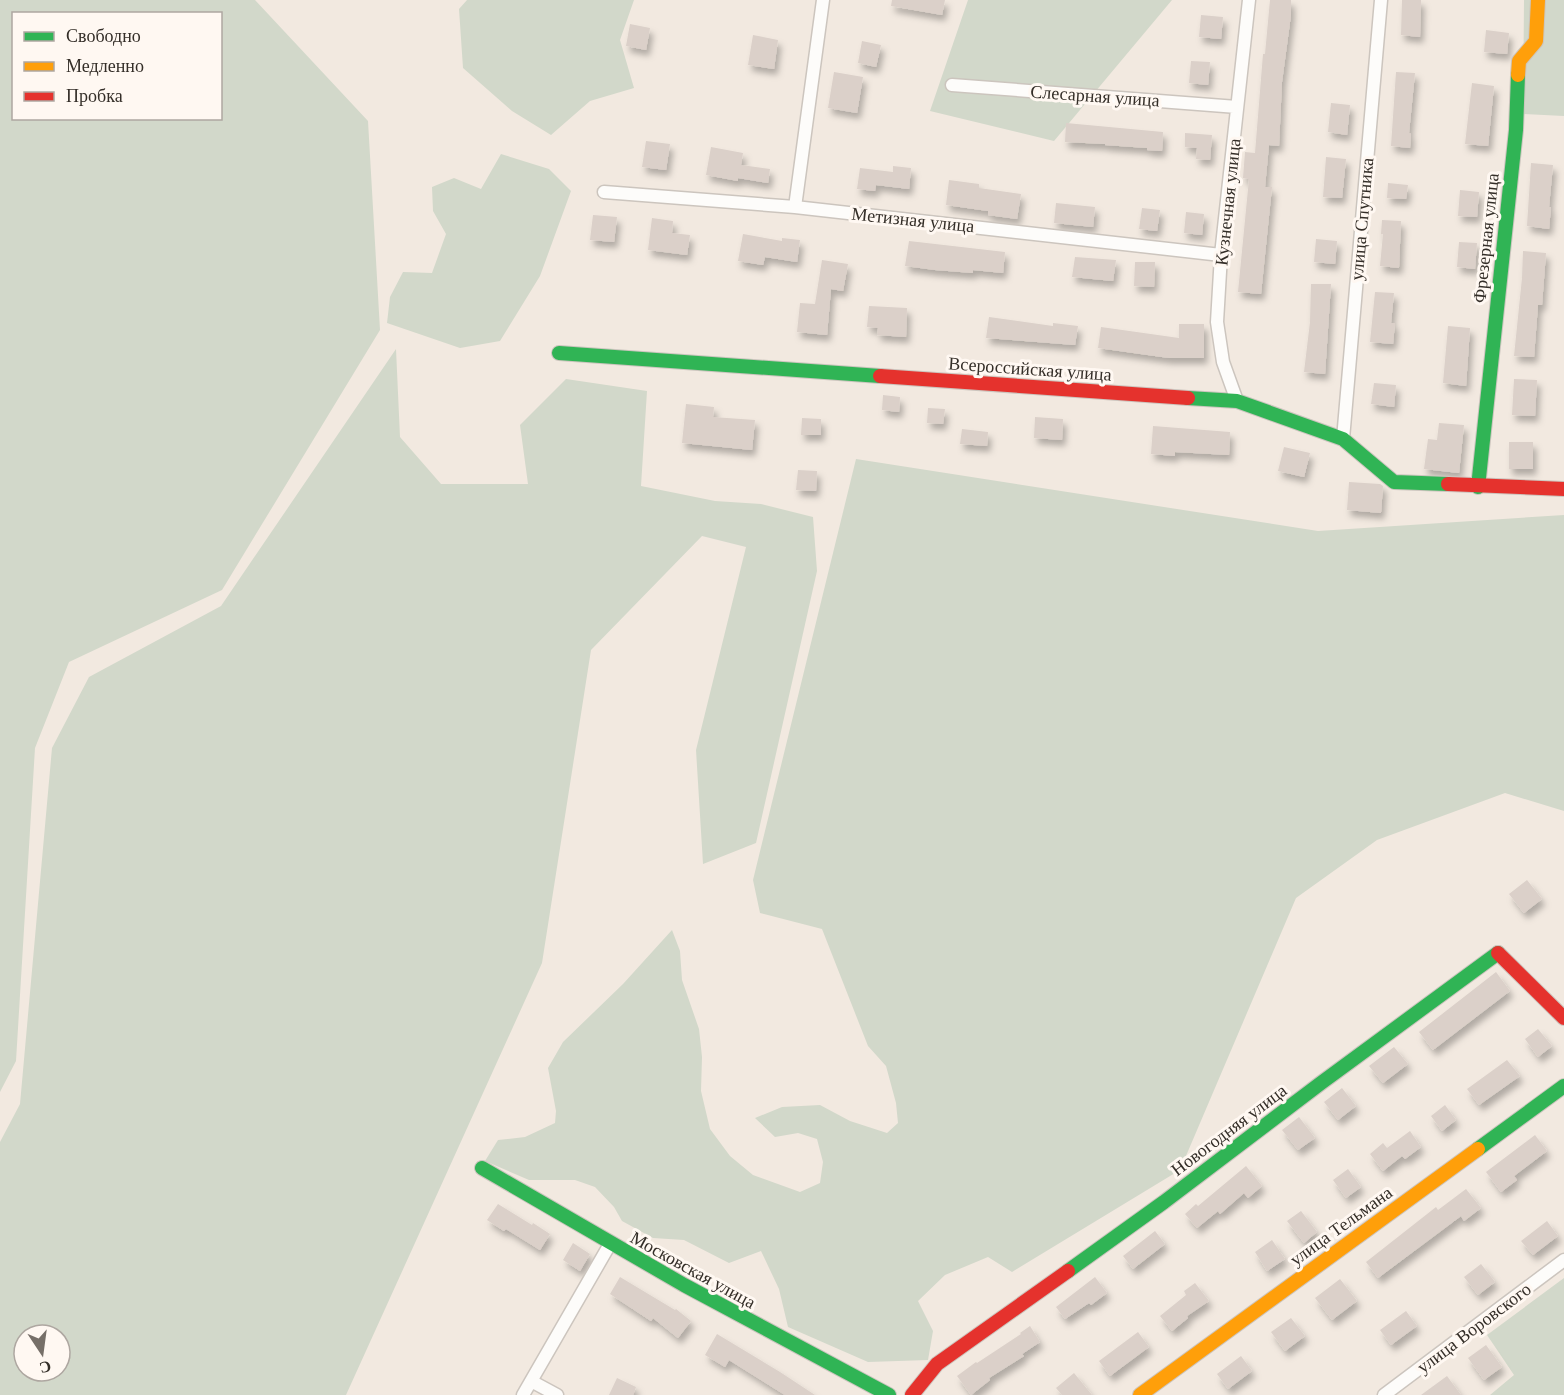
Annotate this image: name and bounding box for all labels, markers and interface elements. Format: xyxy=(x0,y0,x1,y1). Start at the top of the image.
legend xyxy=(12,12,222,120)
text: Свободно xyxy=(66,26,141,46)
text: Медленно xyxy=(66,56,144,76)
street label: Слесарная улица xyxy=(1030,82,1160,110)
text: Пробка xyxy=(66,86,123,106)
street label: Кузнечная улица xyxy=(1211,137,1245,267)
street label: улица Спутника xyxy=(1347,157,1377,281)
street label: Фрезерная улица xyxy=(1469,172,1503,304)
street label: Метизная улица xyxy=(851,204,975,236)
street label: Всероссийская улица xyxy=(948,353,1112,385)
street label: Новогодняя улица xyxy=(1167,1080,1291,1180)
street label: улица Тельмана xyxy=(1286,1182,1396,1270)
street label: Московская улица xyxy=(627,1227,759,1313)
street label: улица Воровского xyxy=(1413,1279,1535,1377)
north arrow xyxy=(12,1323,72,1383)
text: С xyxy=(38,1358,53,1377)

